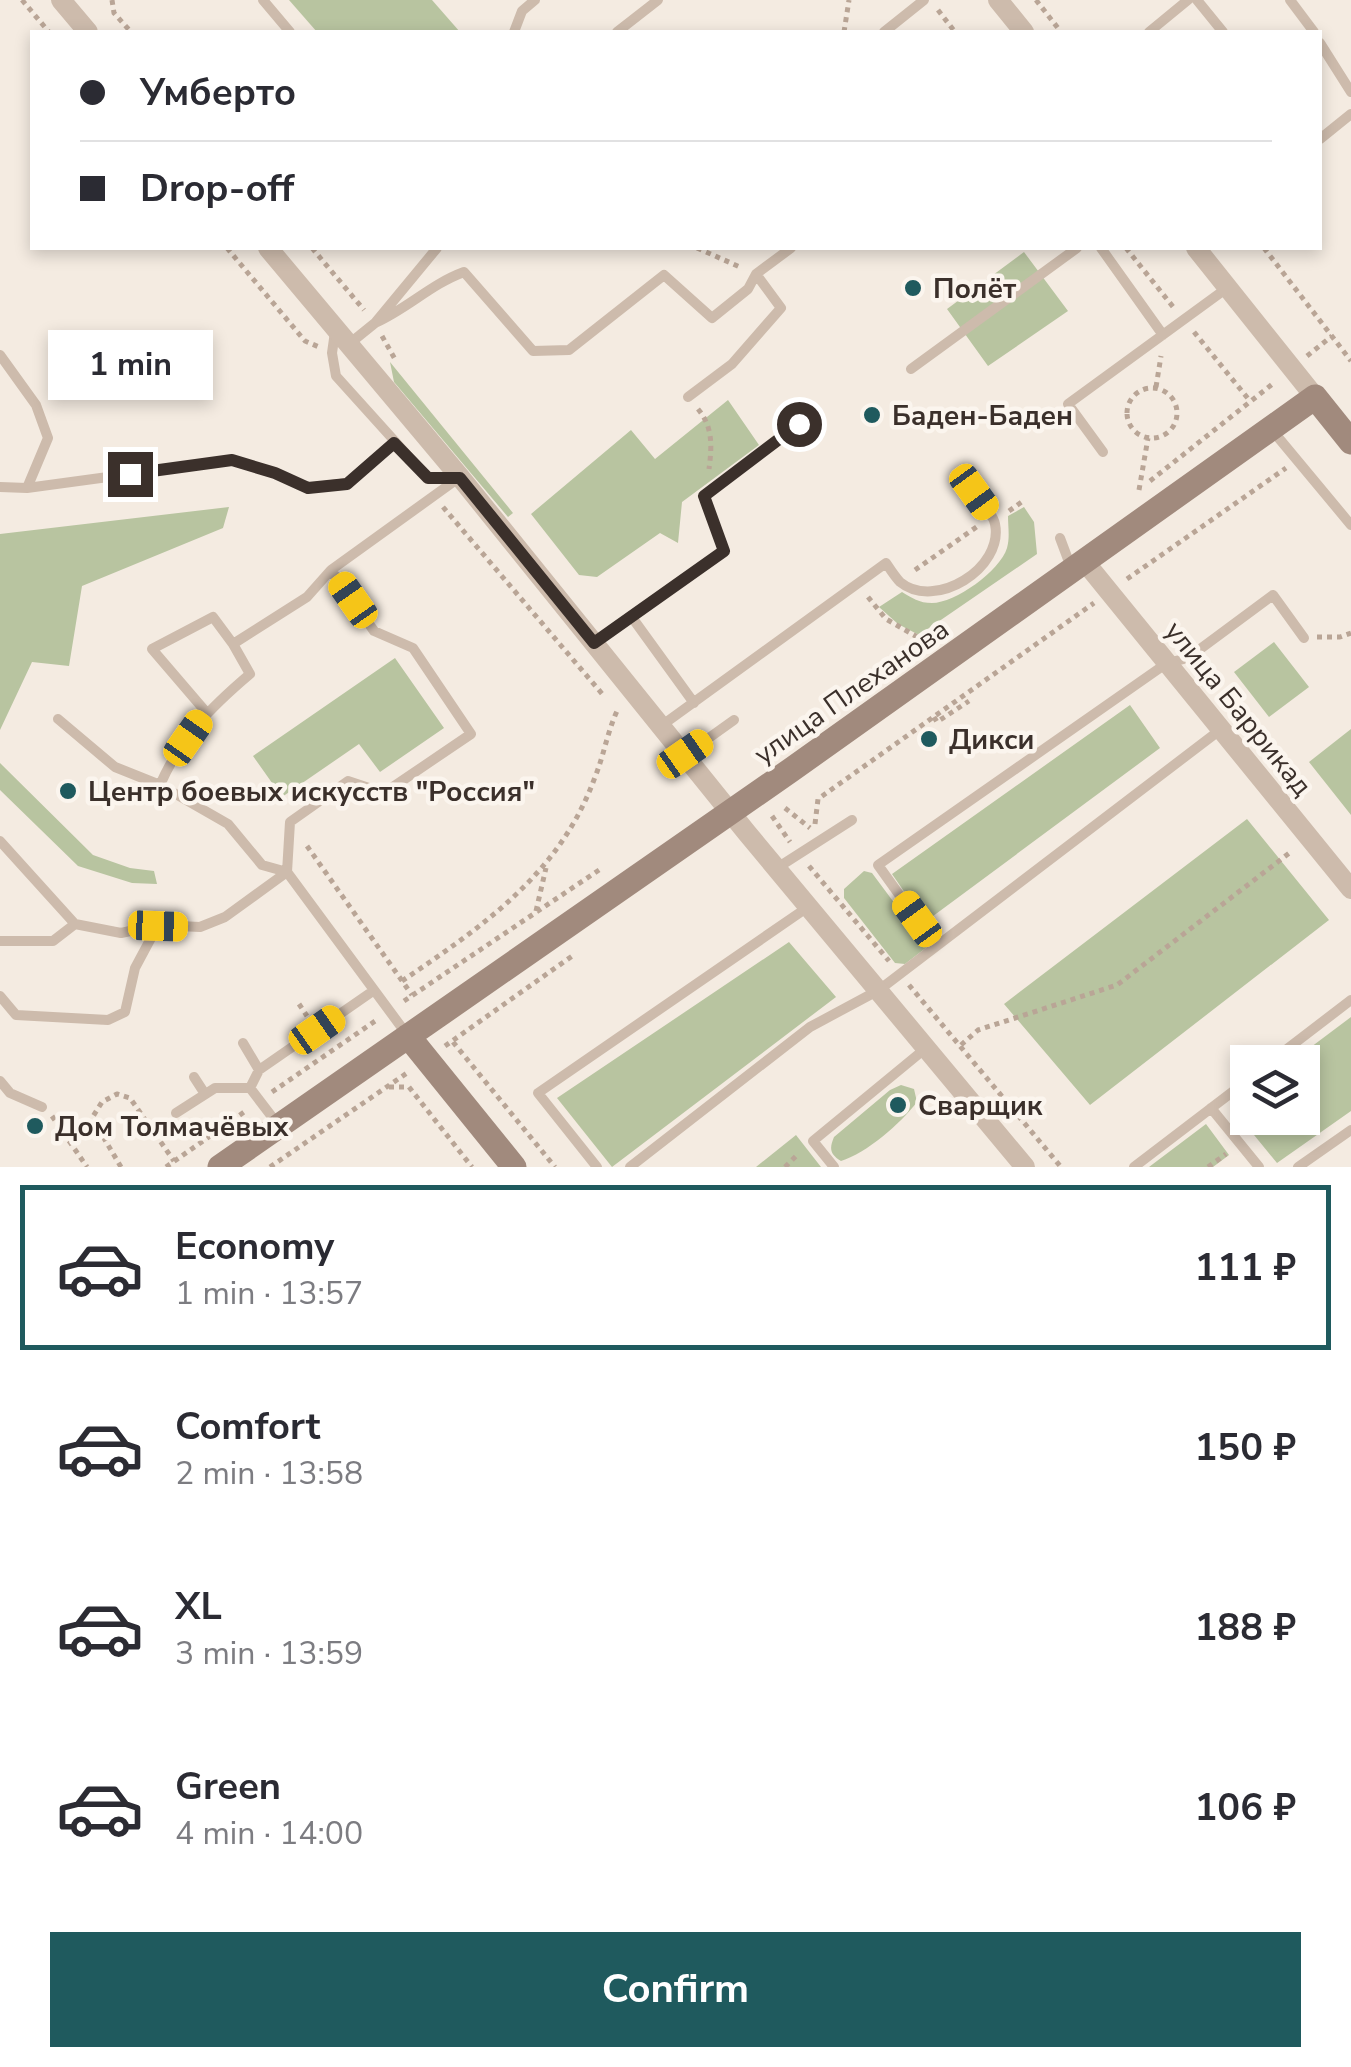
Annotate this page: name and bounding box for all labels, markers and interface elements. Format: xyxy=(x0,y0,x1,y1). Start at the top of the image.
text: Умберто xyxy=(140,67,296,118)
text: Drop-off xyxy=(140,163,294,214)
place label: Полёт xyxy=(933,270,1017,308)
marker: Полёт xyxy=(902,277,924,299)
callout: 1 min xyxy=(48,329,212,399)
text: 1 min xyxy=(89,343,172,386)
place label: Баден-Баден xyxy=(892,397,1073,435)
route start xyxy=(777,402,822,447)
marker: Баден-Баден xyxy=(861,404,883,426)
route end xyxy=(108,452,153,497)
car xyxy=(944,459,1004,525)
car xyxy=(324,567,382,633)
street label: улица Плеханова xyxy=(746,610,957,773)
street label: улица Баррикад xyxy=(1156,613,1321,804)
car xyxy=(159,705,217,771)
place label: Дикси xyxy=(949,721,1034,759)
car xyxy=(652,725,718,783)
marker: Дикси xyxy=(918,728,940,750)
place label: Центр боевых искусств "Россия" xyxy=(88,773,535,811)
marker: Центр боевых искусств "Россия" xyxy=(57,780,79,802)
car xyxy=(887,886,947,952)
car xyxy=(127,910,189,942)
car xyxy=(284,1001,350,1059)
map controls xyxy=(1230,1045,1320,1135)
button: layers xyxy=(1230,1045,1320,1135)
place label: Сварщик xyxy=(918,1087,1043,1125)
marker: Сварщик xyxy=(887,1094,909,1116)
place label: Дом Толмачёвых xyxy=(55,1108,289,1146)
marker: Дом Толмачёвых xyxy=(24,1115,46,1137)
text: Economy xyxy=(175,1221,334,1272)
icon: car xyxy=(55,1223,145,1313)
text: 111 ₽ xyxy=(1195,1242,1296,1293)
text: 1 min · 13:57 xyxy=(175,1272,363,1315)
text: Comfort xyxy=(175,1401,320,1452)
icon: car xyxy=(55,1403,145,1493)
text: 150 ₽ xyxy=(1195,1422,1296,1473)
text: 2 min · 13:58 xyxy=(175,1452,363,1495)
text: XL xyxy=(175,1581,222,1632)
icon: car xyxy=(55,1583,145,1673)
text: 188 ₽ xyxy=(1195,1602,1296,1653)
text: 3 min · 13:59 xyxy=(175,1632,363,1675)
text: Green xyxy=(175,1761,281,1812)
icon: car xyxy=(55,1763,145,1853)
text: 106 ₽ xyxy=(1195,1782,1296,1833)
text: 4 min · 14:00 xyxy=(175,1812,363,1855)
button: Confirm xyxy=(50,1932,1301,2047)

